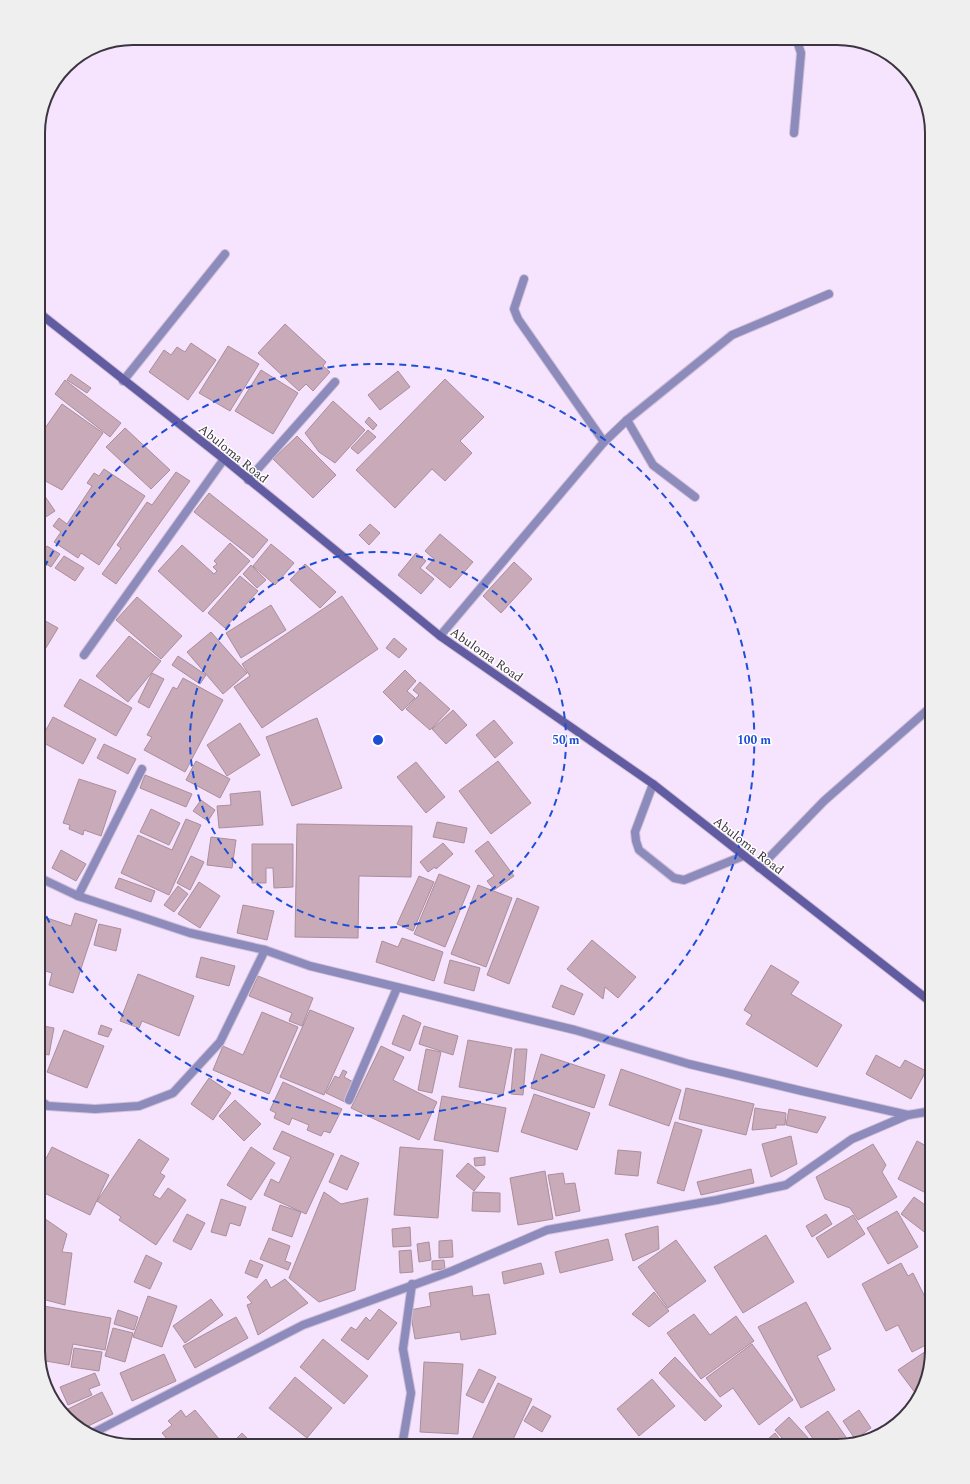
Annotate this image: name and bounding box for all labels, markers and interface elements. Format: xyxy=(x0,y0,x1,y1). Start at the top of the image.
street label: Abuloma Road xyxy=(194,419,273,488)
street label: Abuloma Road xyxy=(446,622,527,687)
text: 50 m xyxy=(552,731,580,750)
text: 100 m xyxy=(737,731,771,750)
centre of rings xyxy=(371,733,385,747)
street label: Abuloma Road xyxy=(709,812,788,880)

